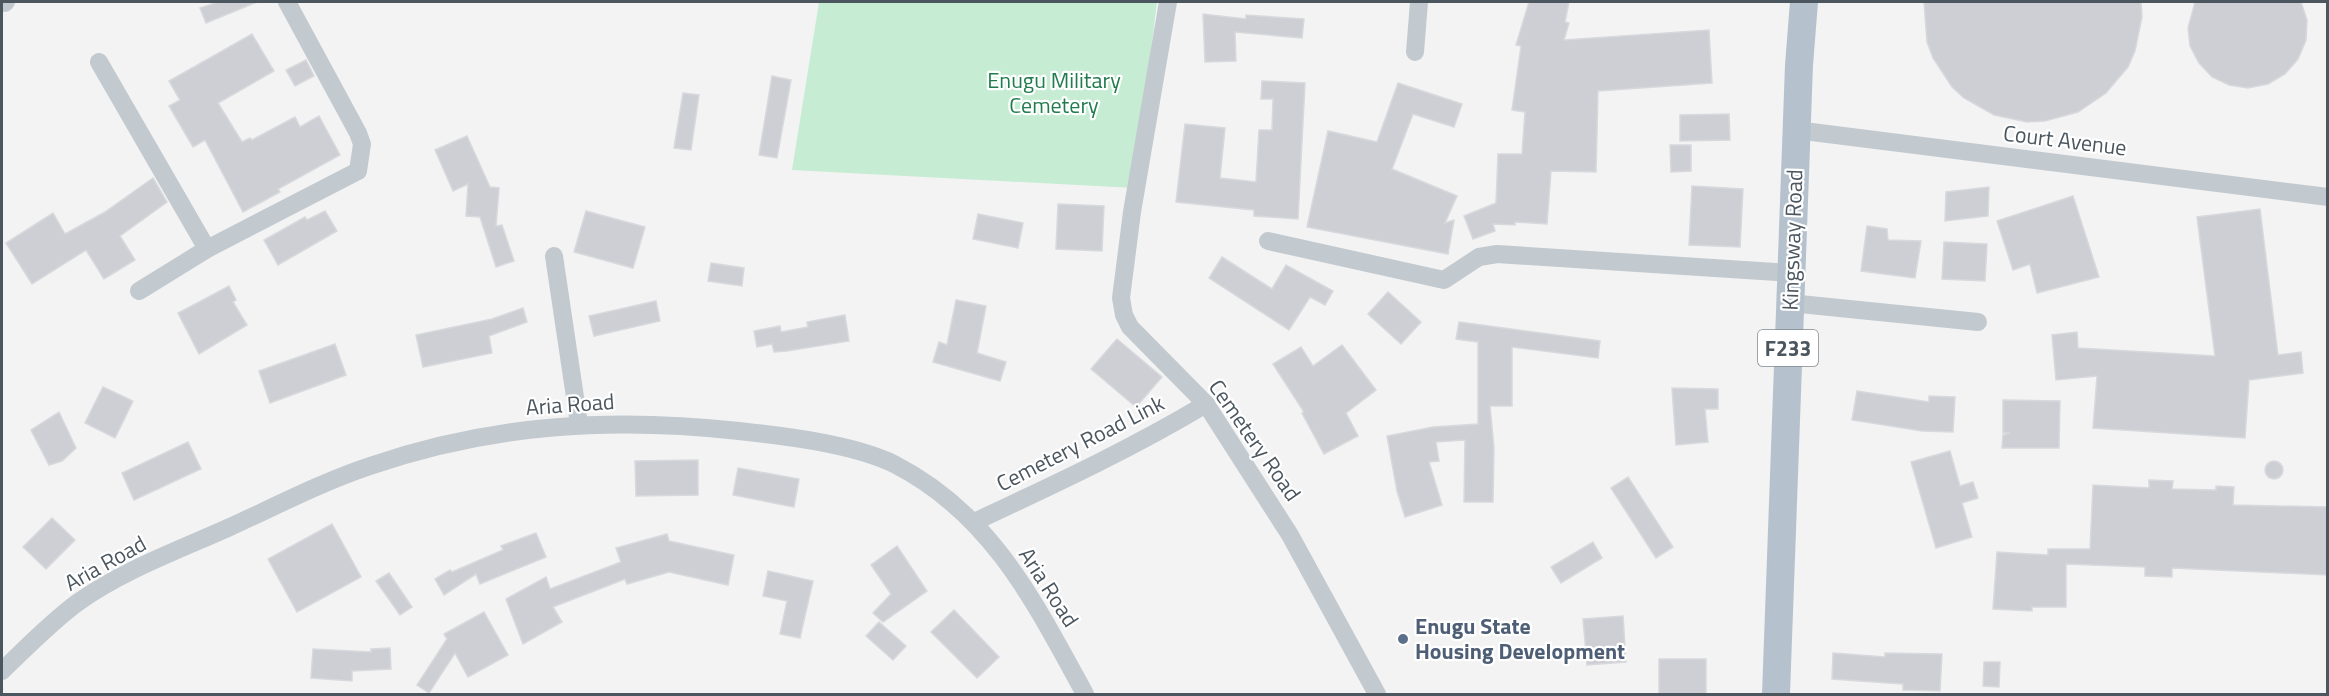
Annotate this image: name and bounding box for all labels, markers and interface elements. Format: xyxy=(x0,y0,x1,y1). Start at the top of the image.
park label: Enugu Military Cemetery xyxy=(987,63,1121,122)
street label: Court Avenue xyxy=(2001,116,2129,164)
street label: Kingsway Road xyxy=(1773,169,1811,311)
road number: F233 xyxy=(1758,330,1818,366)
street label: Cemetery Road xyxy=(1200,372,1310,508)
street label: Aria Road xyxy=(524,384,616,424)
street label: Cemetery Road Link xyxy=(990,386,1170,500)
street label: Aria Road xyxy=(58,527,152,599)
street label: Aria Road xyxy=(1010,540,1088,634)
place label: Enugu State Housing Development xyxy=(1415,609,1625,668)
marker: Enugu State Housing Development xyxy=(1396,632,1410,646)

